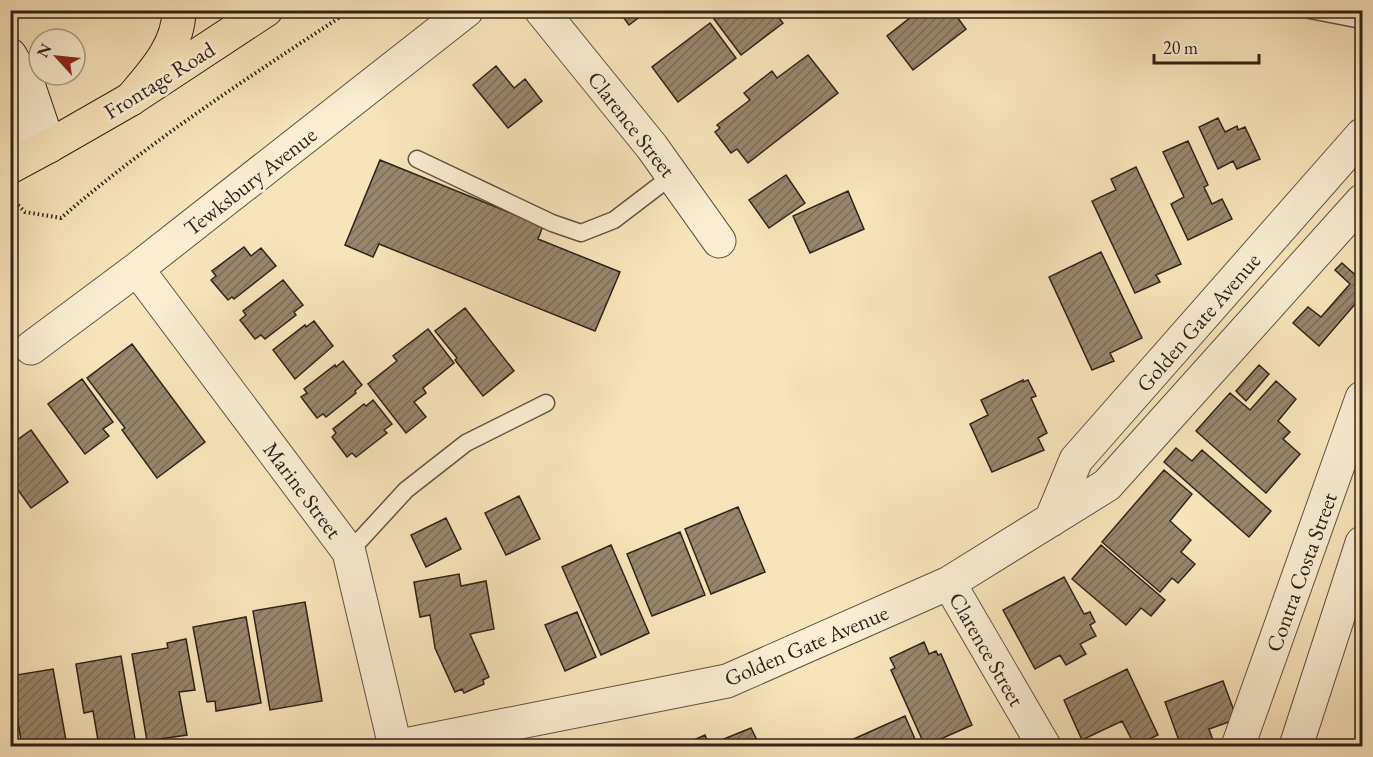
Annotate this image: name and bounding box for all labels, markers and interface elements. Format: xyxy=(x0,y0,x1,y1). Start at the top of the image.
north arrow xyxy=(27,27,87,87)
scale bar xyxy=(1154,27,1259,65)
street label: Frontage Road xyxy=(98,34,221,126)
text: 20 m xyxy=(1163,36,1198,59)
text: N xyxy=(32,40,56,61)
street label: Clarence Street xyxy=(581,65,682,183)
street label: Tewksbury Avenue xyxy=(178,120,323,242)
street label: Golden Gate Avenue xyxy=(1130,246,1267,398)
street label: Marine Street xyxy=(257,436,348,545)
street label: Contra Costa Street xyxy=(1259,488,1344,656)
street label: Clarence Street xyxy=(942,587,1031,712)
street label: Golden Gate Avenue xyxy=(720,598,893,693)

